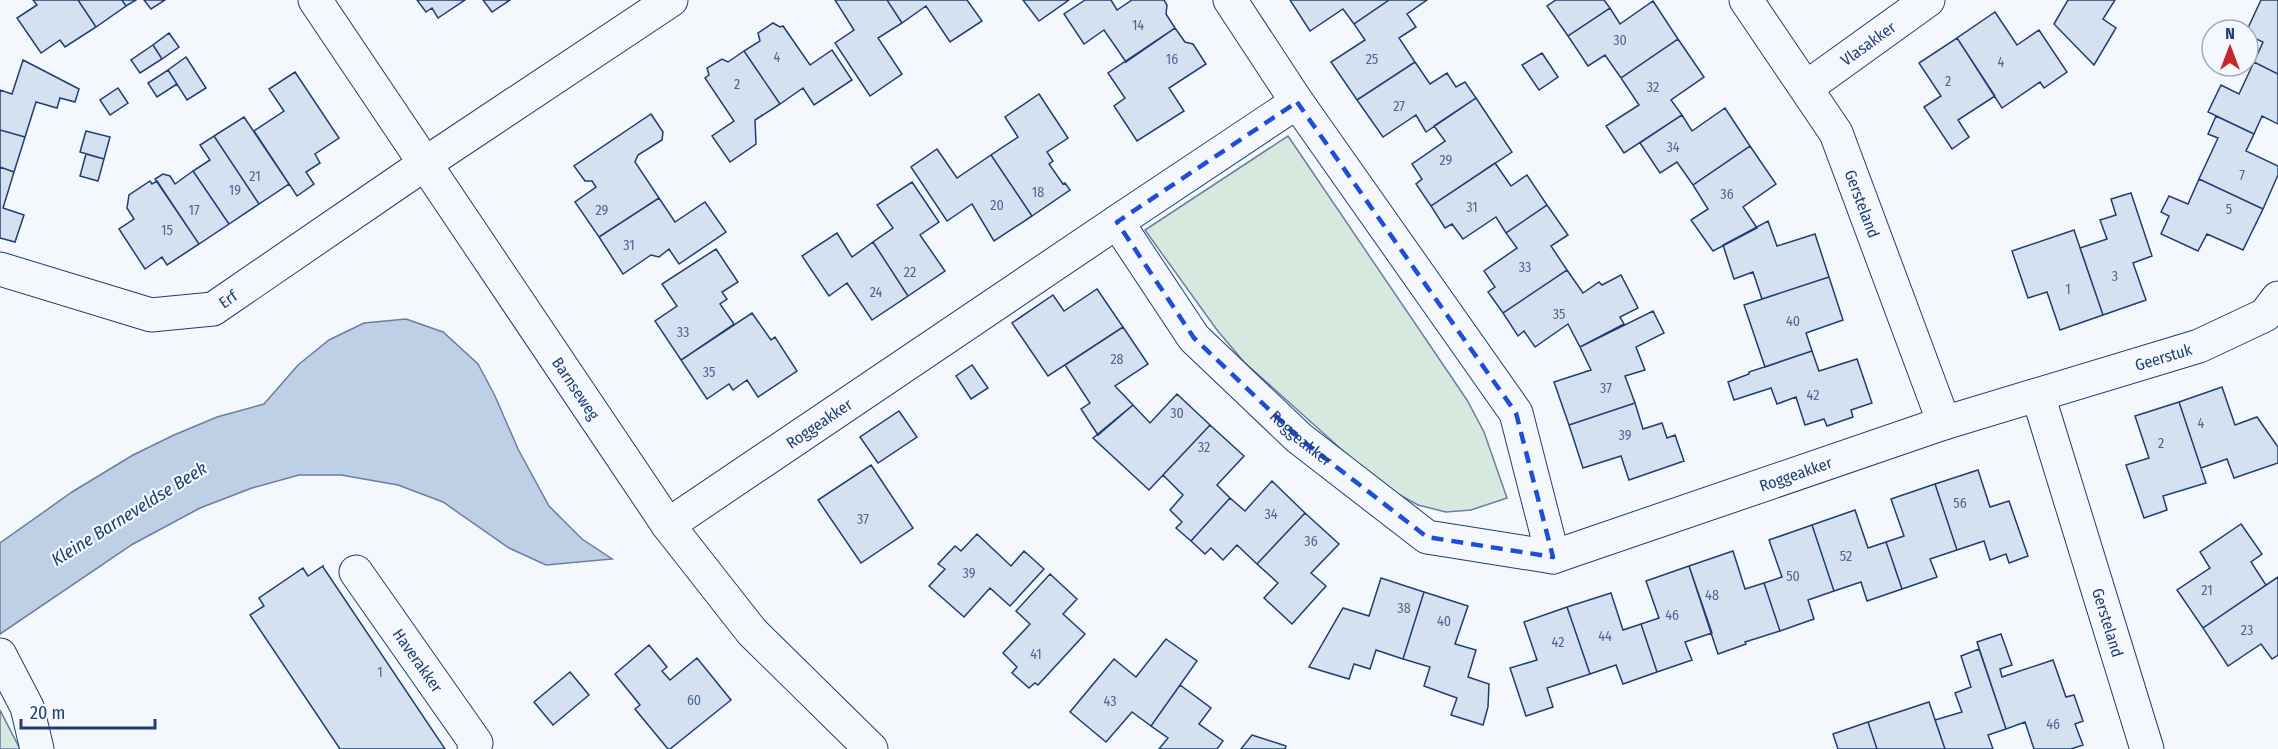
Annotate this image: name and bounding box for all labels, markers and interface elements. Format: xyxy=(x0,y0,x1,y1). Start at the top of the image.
house number: 14 xyxy=(1132,17,1144,34)
street label: Vlasakker xyxy=(1837,17,1900,70)
north arrow xyxy=(2200,18,2260,78)
text: N xyxy=(2225,24,2235,43)
house number: 30 xyxy=(1613,32,1627,49)
house number: 4 xyxy=(774,49,781,66)
house number: 16 xyxy=(1166,51,1178,68)
house number: 25 xyxy=(1366,51,1378,68)
house number: 4 xyxy=(1998,54,2005,71)
house number: 2 xyxy=(1945,73,1951,90)
house number: 2 xyxy=(734,76,740,93)
house number: 32 xyxy=(1647,79,1659,96)
house number: 27 xyxy=(1393,98,1405,115)
house number: 34 xyxy=(1666,139,1680,156)
house number: 29 xyxy=(1440,152,1453,169)
street label: Gersteland xyxy=(1841,167,1883,241)
house number: 7 xyxy=(2239,167,2245,184)
house number: 21 xyxy=(249,168,261,185)
house number: 19 xyxy=(229,182,241,199)
house number: 18 xyxy=(1032,184,1044,201)
house number: 36 xyxy=(1720,186,1734,203)
house number: 20 xyxy=(990,197,1004,214)
house number: 31 xyxy=(1466,199,1478,216)
house number: 5 xyxy=(2226,201,2232,218)
house number: 17 xyxy=(188,202,200,219)
house number: 29 xyxy=(596,202,609,219)
house number: 15 xyxy=(161,222,173,239)
house number: 31 xyxy=(623,237,635,254)
house number: 33 xyxy=(1519,259,1531,276)
house number: 22 xyxy=(904,264,916,281)
house number: 3 xyxy=(2112,268,2118,285)
house number: 1 xyxy=(2065,281,2071,298)
house number: 24 xyxy=(870,284,883,301)
street label: Erf xyxy=(215,286,242,312)
house number: 35 xyxy=(1553,306,1565,323)
house number: 40 xyxy=(1786,313,1800,330)
house number: 33 xyxy=(677,324,689,341)
street label: Geerstuk xyxy=(2133,340,2195,375)
house number: 28 xyxy=(1110,351,1124,368)
street label: Barnseweg xyxy=(548,354,604,424)
house number: 35 xyxy=(703,364,715,381)
house number: 37 xyxy=(1600,380,1612,397)
house number: 42 xyxy=(1807,387,1819,404)
street label: Roggeakker xyxy=(782,394,856,453)
house number: 30 xyxy=(1170,405,1184,422)
street label: Roggeakker xyxy=(1266,407,1336,470)
house number: 4 xyxy=(2198,415,2205,432)
house number: 39 xyxy=(1619,427,1632,444)
house number: 2 xyxy=(2158,435,2164,452)
house number: 32 xyxy=(1198,439,1210,456)
street label: Roggeakker xyxy=(1757,453,1835,496)
water label: Kleine Barneveldse Beek xyxy=(47,457,211,571)
house number: 56 xyxy=(1953,495,1967,512)
house number: 34 xyxy=(1264,506,1278,523)
house number: 37 xyxy=(857,511,869,528)
house number: 36 xyxy=(1304,533,1318,550)
house number: 52 xyxy=(1840,548,1852,565)
house number: 39 xyxy=(963,565,976,582)
house number: 50 xyxy=(1786,568,1800,585)
house number: 21 xyxy=(2201,582,2213,599)
street label: Gersteland xyxy=(2088,586,2127,659)
house number: 48 xyxy=(1705,587,1719,604)
house number: 38 xyxy=(1397,600,1411,617)
house number: 46 xyxy=(1665,607,1679,624)
house number: 40 xyxy=(1437,613,1451,630)
house number: 23 xyxy=(2241,622,2253,639)
street label: Haverakker xyxy=(389,625,447,697)
house number: 44 xyxy=(1598,628,1612,645)
house number: 42 xyxy=(1552,634,1564,651)
house number: 41 xyxy=(1030,646,1042,663)
house number: 1 xyxy=(377,664,383,681)
scale bar xyxy=(21,692,154,730)
house number: 60 xyxy=(687,692,701,709)
house number: 43 xyxy=(1104,693,1116,710)
text: 20 m xyxy=(30,702,65,724)
house number: 46 xyxy=(2046,716,2060,733)

